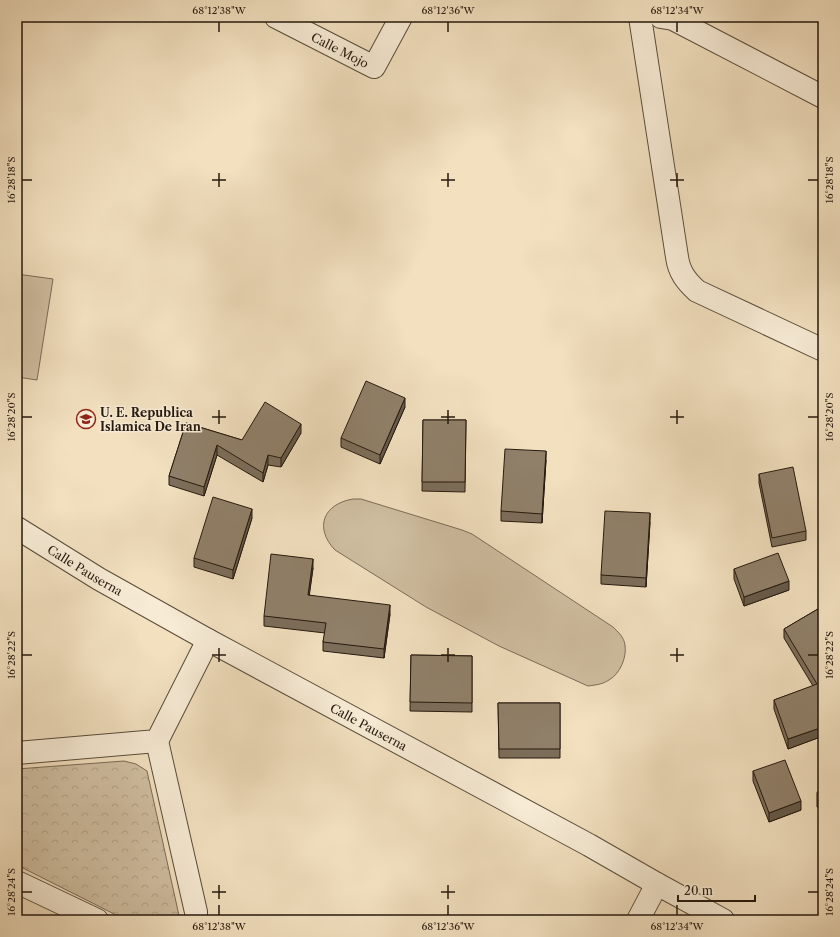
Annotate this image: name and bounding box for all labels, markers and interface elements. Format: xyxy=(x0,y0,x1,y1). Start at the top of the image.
text: 68°12'38"W xyxy=(192,4,247,17)
text: 68°12'36"W xyxy=(421,4,476,17)
text: 68°12'34"W xyxy=(650,4,705,17)
street label: Calle Mojo xyxy=(309,29,371,71)
text: 16°28'18"S xyxy=(5,157,18,203)
text: 16°28'18"S xyxy=(823,157,836,203)
text: 16°28'20"S xyxy=(5,393,18,441)
text: 16°28'20"S xyxy=(823,393,836,441)
place label: U. E. Republica Islamica De Iran xyxy=(100,405,202,434)
school or university icon: U. E. Republica Islamica De Iran xyxy=(75,408,97,430)
street label: Calle Pauserna xyxy=(45,541,126,599)
text: 16°28'22"S xyxy=(5,631,18,679)
text: 16°28'22"S xyxy=(823,631,836,679)
street label: Calle Pauserna xyxy=(328,700,410,754)
text: 16°28'24"S xyxy=(5,868,18,916)
text: 16°28'24"S xyxy=(823,868,836,916)
scale bar xyxy=(678,877,755,903)
text: 20 m xyxy=(684,883,713,898)
text: 68°12'38"W xyxy=(192,920,247,933)
text: 68°12'36"W xyxy=(421,920,476,933)
text: 68°12'34"W xyxy=(650,920,705,933)

